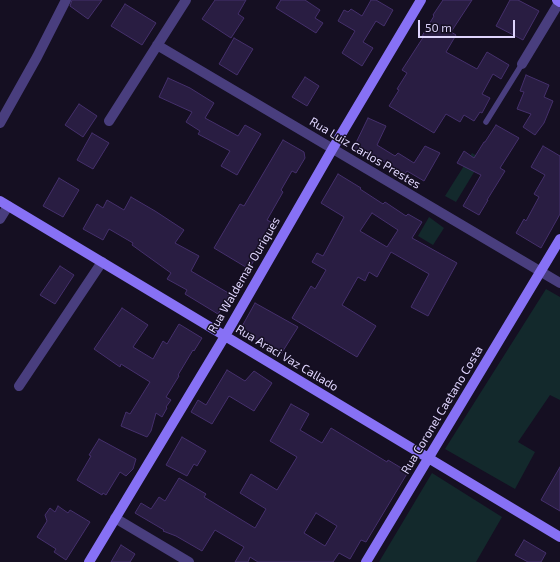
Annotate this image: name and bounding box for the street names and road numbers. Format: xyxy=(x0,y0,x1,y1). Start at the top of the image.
street label: Rua Luiz Carlos Prestes xyxy=(307,114,423,192)
street label: Rua Waldemar Ouriques xyxy=(205,214,283,336)
street label: Rua Araci Vaz Callado xyxy=(233,322,341,394)
street label: Rua Coronel Caetano Costa xyxy=(398,343,486,477)

